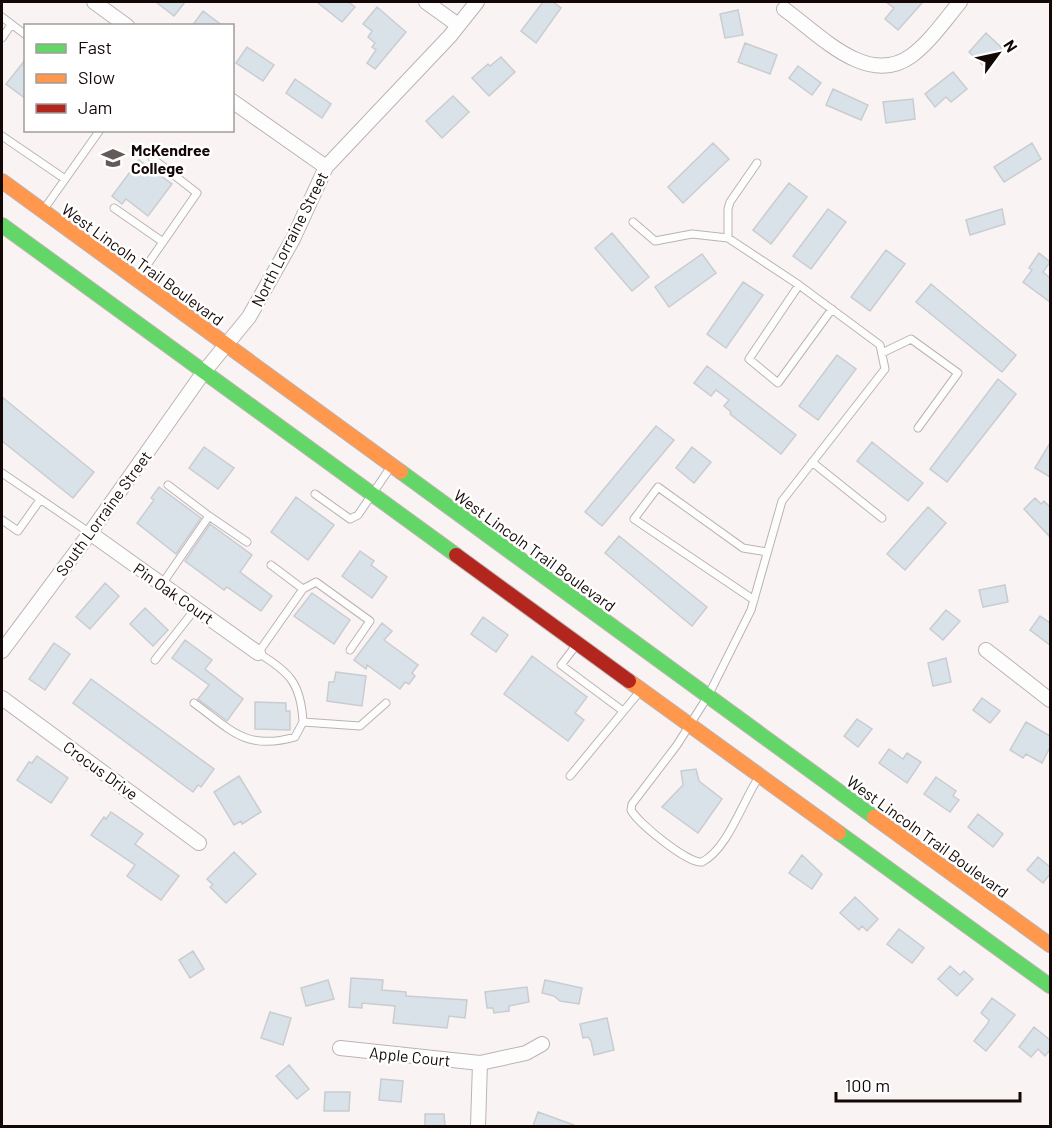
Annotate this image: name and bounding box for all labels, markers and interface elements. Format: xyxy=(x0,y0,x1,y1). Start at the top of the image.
legend xyxy=(24,24,234,132)
north arrow xyxy=(968,24,1028,84)
text: Fast xyxy=(78,36,112,58)
text: N xyxy=(1000,36,1022,55)
text: Slow xyxy=(78,66,115,88)
text: Jam xyxy=(78,96,112,118)
place label: McKendree College xyxy=(131,140,211,177)
school or university icon: McKendree College xyxy=(100,145,126,171)
street label: North Lorraine Street xyxy=(247,168,331,310)
street label: West Lincoln Trail Boulevard xyxy=(58,199,228,329)
street label: South Lorraine Street xyxy=(51,447,155,579)
street label: West Lincoln Trail Boulevard xyxy=(450,485,620,615)
street label: Pin Oak Court xyxy=(130,558,218,628)
street label: Crocus Drive xyxy=(60,737,142,803)
street label: West Lincoln Trail Boulevard xyxy=(843,771,1013,901)
street label: Apple Court xyxy=(368,1042,452,1070)
scale bar xyxy=(836,1065,1020,1103)
text: 100 m xyxy=(845,1074,890,1096)

